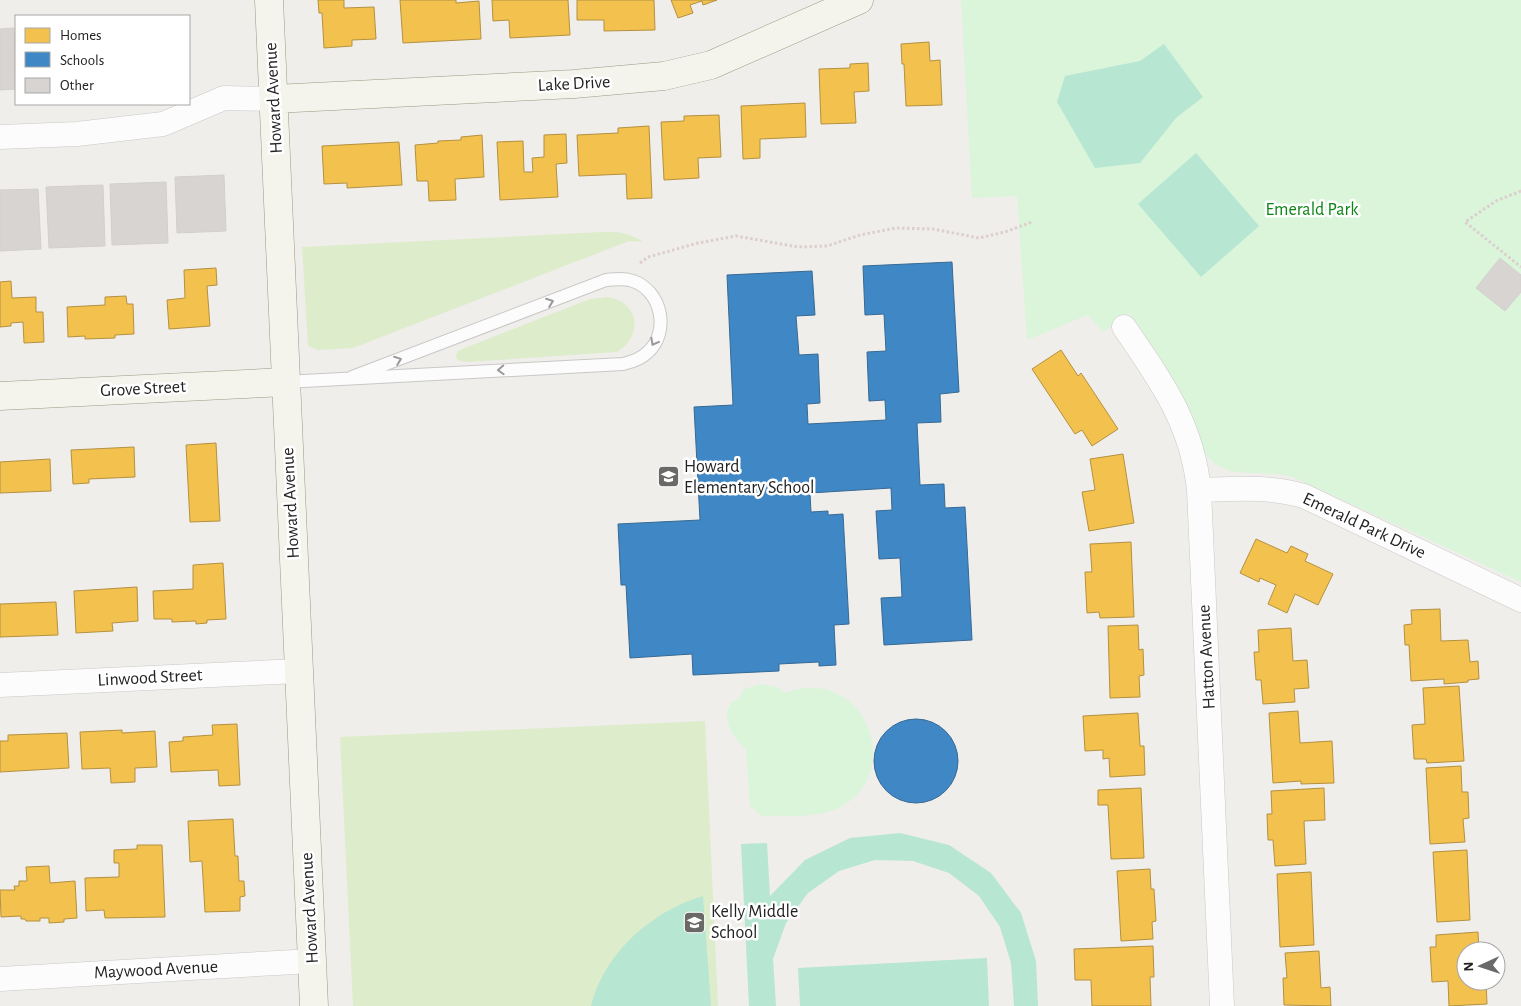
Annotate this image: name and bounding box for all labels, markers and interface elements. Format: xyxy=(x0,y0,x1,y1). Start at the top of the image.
legend xyxy=(15,15,190,105)
text: Homes xyxy=(60,28,102,43)
street label: Howard Avenue xyxy=(262,42,286,154)
text: Schools xyxy=(60,53,104,68)
street label: Lake Drive xyxy=(537,73,611,95)
text: Other xyxy=(60,78,94,93)
park label: Emerald Park xyxy=(1266,201,1359,219)
one-way arrow xyxy=(545,298,554,308)
one-way arrow xyxy=(651,337,661,346)
one-way arrow xyxy=(393,356,402,366)
one-way arrow xyxy=(496,365,504,376)
street label: Grove Street xyxy=(100,378,187,400)
street label: Howard Avenue xyxy=(279,447,303,559)
place label: Howard Elementary School xyxy=(684,458,815,497)
school or university icon: Howard Elementary School xyxy=(656,465,680,489)
street label: Emerald Park Drive xyxy=(1300,490,1428,562)
street label: Hatton Avenue xyxy=(1195,604,1219,710)
street label: Linwood Street xyxy=(97,666,203,690)
street label: Howard Avenue xyxy=(298,852,322,964)
place label: Kelly Middle School xyxy=(711,903,798,942)
school or university icon: Kelly Middle School xyxy=(683,910,707,934)
north arrow xyxy=(1456,941,1506,991)
street label: Maywood Avenue xyxy=(94,958,218,982)
text: N xyxy=(1462,961,1476,972)

